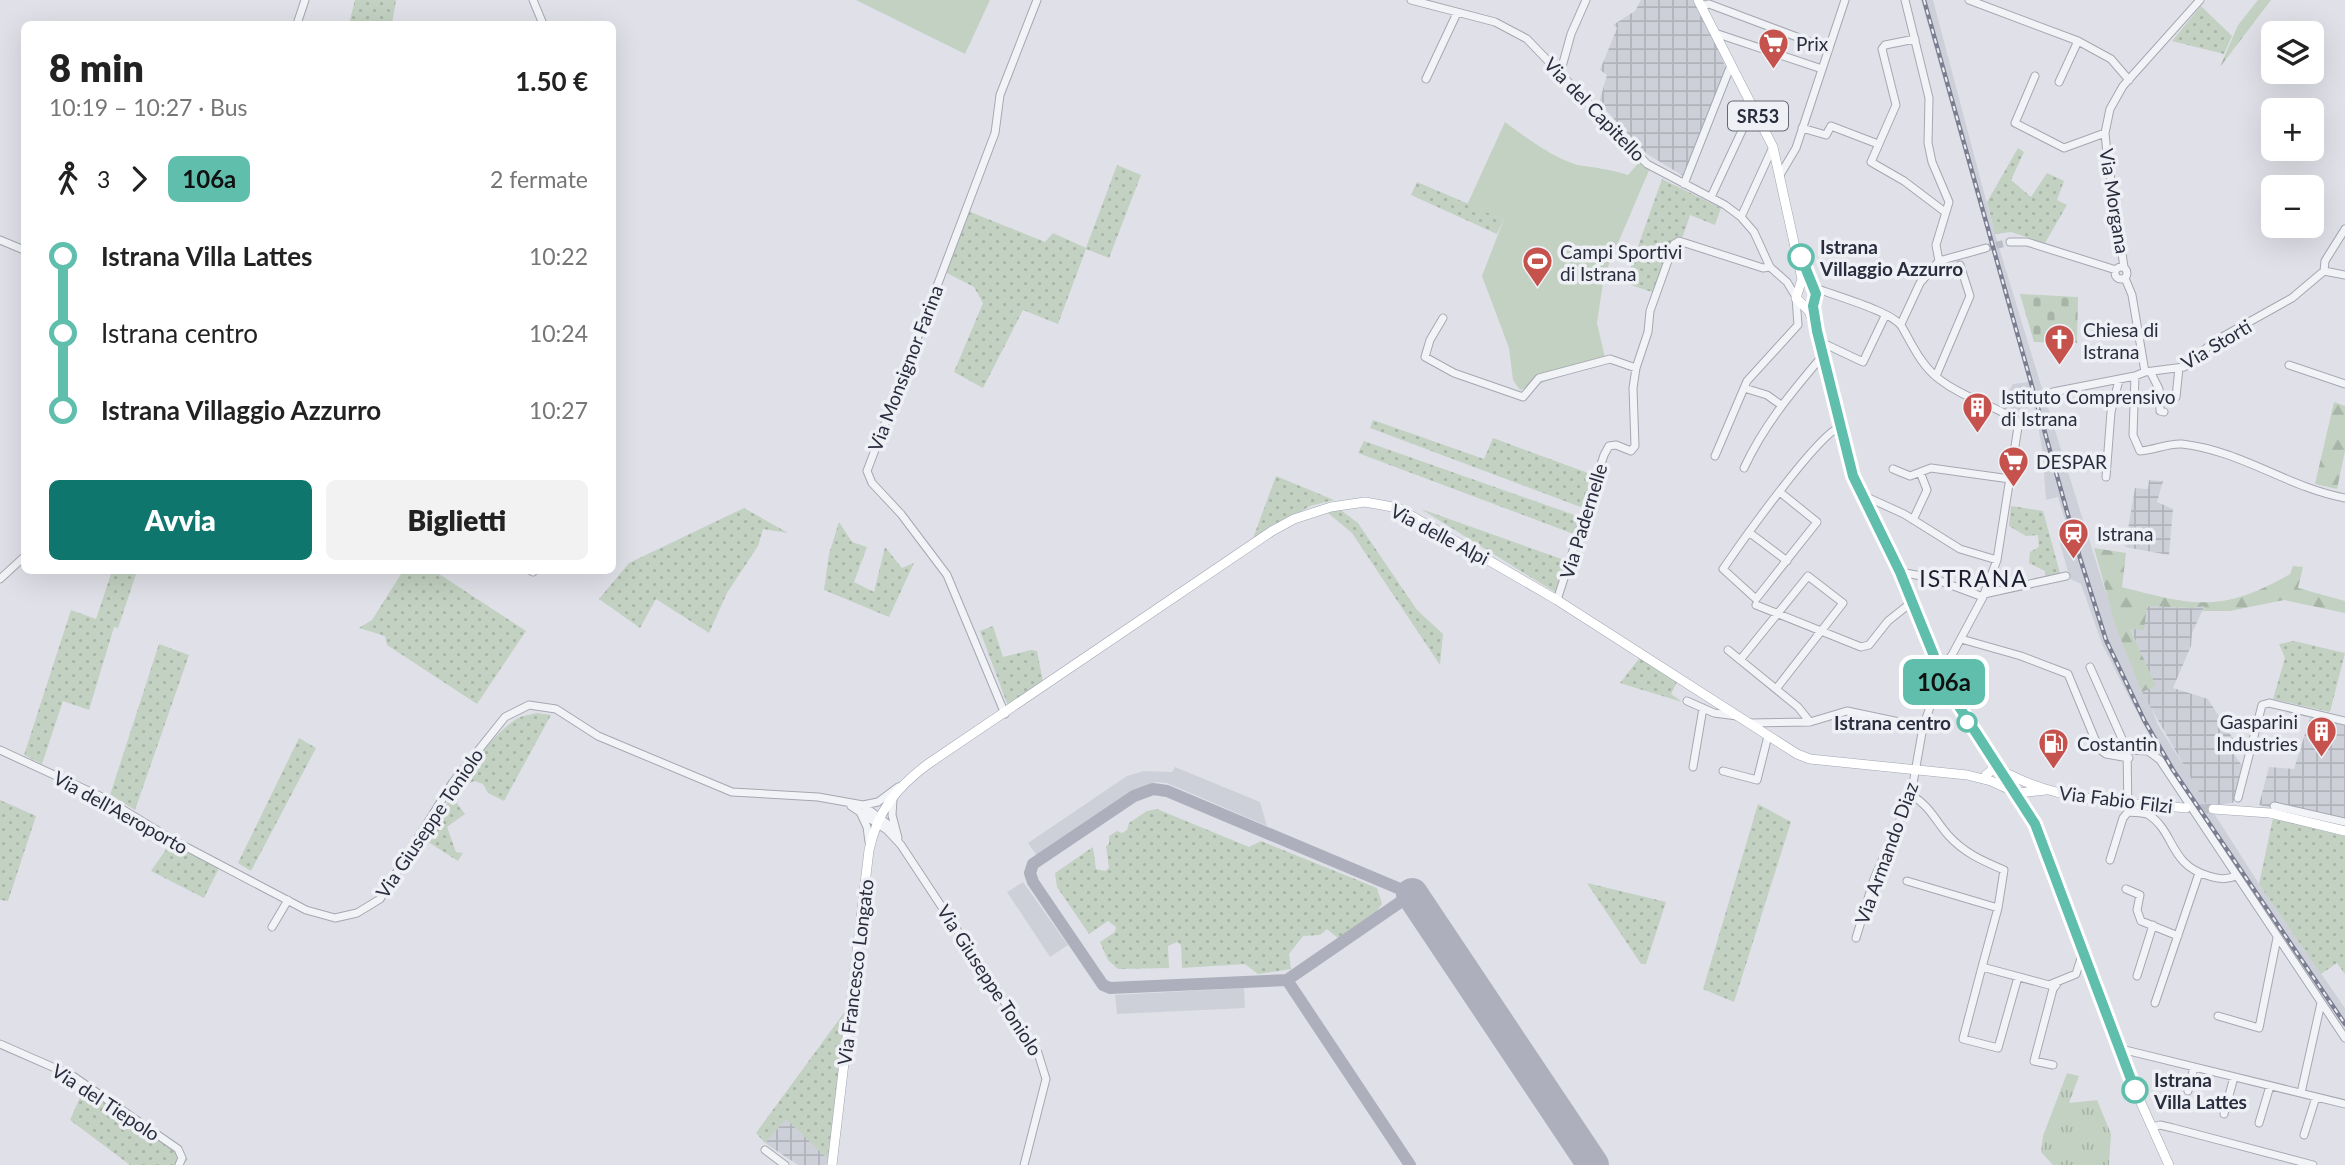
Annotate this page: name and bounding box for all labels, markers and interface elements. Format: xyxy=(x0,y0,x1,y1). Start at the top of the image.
map controls xyxy=(2261,21,2324,238)
button: layers xyxy=(2261,21,2324,84)
supermarket icon: Prix xyxy=(1756,26,1790,70)
place label: Prix xyxy=(1796,32,1829,55)
text: 8 min xyxy=(49,44,144,90)
street label: Via del Capitello xyxy=(1540,52,1650,166)
text: 1.50 € xyxy=(515,65,588,97)
text: 10:19 – 10:27 · Bus xyxy=(49,93,248,121)
button: + xyxy=(2261,98,2324,161)
road number: SR53 xyxy=(1728,102,1788,131)
street label: Via Morgana xyxy=(2095,147,2135,255)
icon: walk xyxy=(49,160,87,198)
icon: forward xyxy=(120,160,158,198)
text: 106a xyxy=(182,164,236,193)
text: 3 xyxy=(97,165,110,193)
text: 2 fermate xyxy=(490,165,588,193)
button: − xyxy=(2261,175,2324,238)
place label: Istrana Villaggio Azzurro xyxy=(1819,235,1963,280)
text: Istrana Villa Lattes xyxy=(101,240,313,272)
place label: Campi Sportivi di Istrana xyxy=(1560,240,1682,285)
text: 10:22 xyxy=(529,242,588,270)
marker: Istrana Villaggio Azzurro xyxy=(1788,244,1814,270)
sports icon: Campi Sportivi di Istrana xyxy=(1520,245,1554,289)
street label: Via Monsignor Farina xyxy=(863,282,947,454)
street label: Via Storti xyxy=(2177,314,2255,374)
text: Istrana centro xyxy=(101,317,258,349)
place label: Chiesa di Istrana xyxy=(2083,318,2159,363)
text: 10:24 xyxy=(529,319,588,347)
church icon: Chiesa di Istrana xyxy=(2043,323,2077,367)
place label: Istituto Comprensivo di Istrana xyxy=(2001,385,2176,430)
building icon: Istituto Comprensivo di Istrana xyxy=(1961,390,1995,434)
text: Istrana Villaggio Azzurro xyxy=(101,394,381,426)
text: 10:27 xyxy=(529,396,588,424)
supermarket icon: DESPAR xyxy=(1996,444,2030,488)
place label: DESPAR xyxy=(2036,450,2107,473)
street label: Via Padernelle xyxy=(1555,460,1611,582)
button: Avvia xyxy=(49,480,312,560)
button: Biglietti xyxy=(326,480,588,560)
street label: Via delle Alpi xyxy=(1387,498,1493,570)
station icon: Istrana xyxy=(2057,516,2091,560)
place label: Istrana xyxy=(2097,522,2153,545)
district label: ISTRANA xyxy=(1919,564,2029,592)
line badge: 106a xyxy=(1895,659,1993,705)
text: 106a xyxy=(1917,667,1971,696)
place label: Gasparini Industries xyxy=(2216,710,2298,755)
place label: Istrana centro xyxy=(1834,711,1951,734)
marker: Istrana centro xyxy=(1957,712,1977,732)
building icon: Gasparini Industries xyxy=(2304,715,2338,759)
fuel station icon: Costantin xyxy=(2037,726,2071,770)
place label: Costantin xyxy=(2077,732,2158,755)
street label: Via Giuseppe Toniolo xyxy=(370,744,488,902)
street label: Via dell'Aeroporto xyxy=(50,766,192,858)
street label: Via Armando Diaz xyxy=(1850,779,1922,927)
street label: Via Fabio Filzi xyxy=(2058,781,2174,817)
street label: Via Francesco Longato xyxy=(832,878,878,1066)
street label: Via Giuseppe Toniolo xyxy=(933,900,1047,1060)
street label: Via del Tiepolo xyxy=(48,1059,164,1145)
place label: Istrana Villa Lattes xyxy=(2153,1068,2247,1113)
marker: Istrana Villa Lattes xyxy=(2122,1077,2148,1103)

